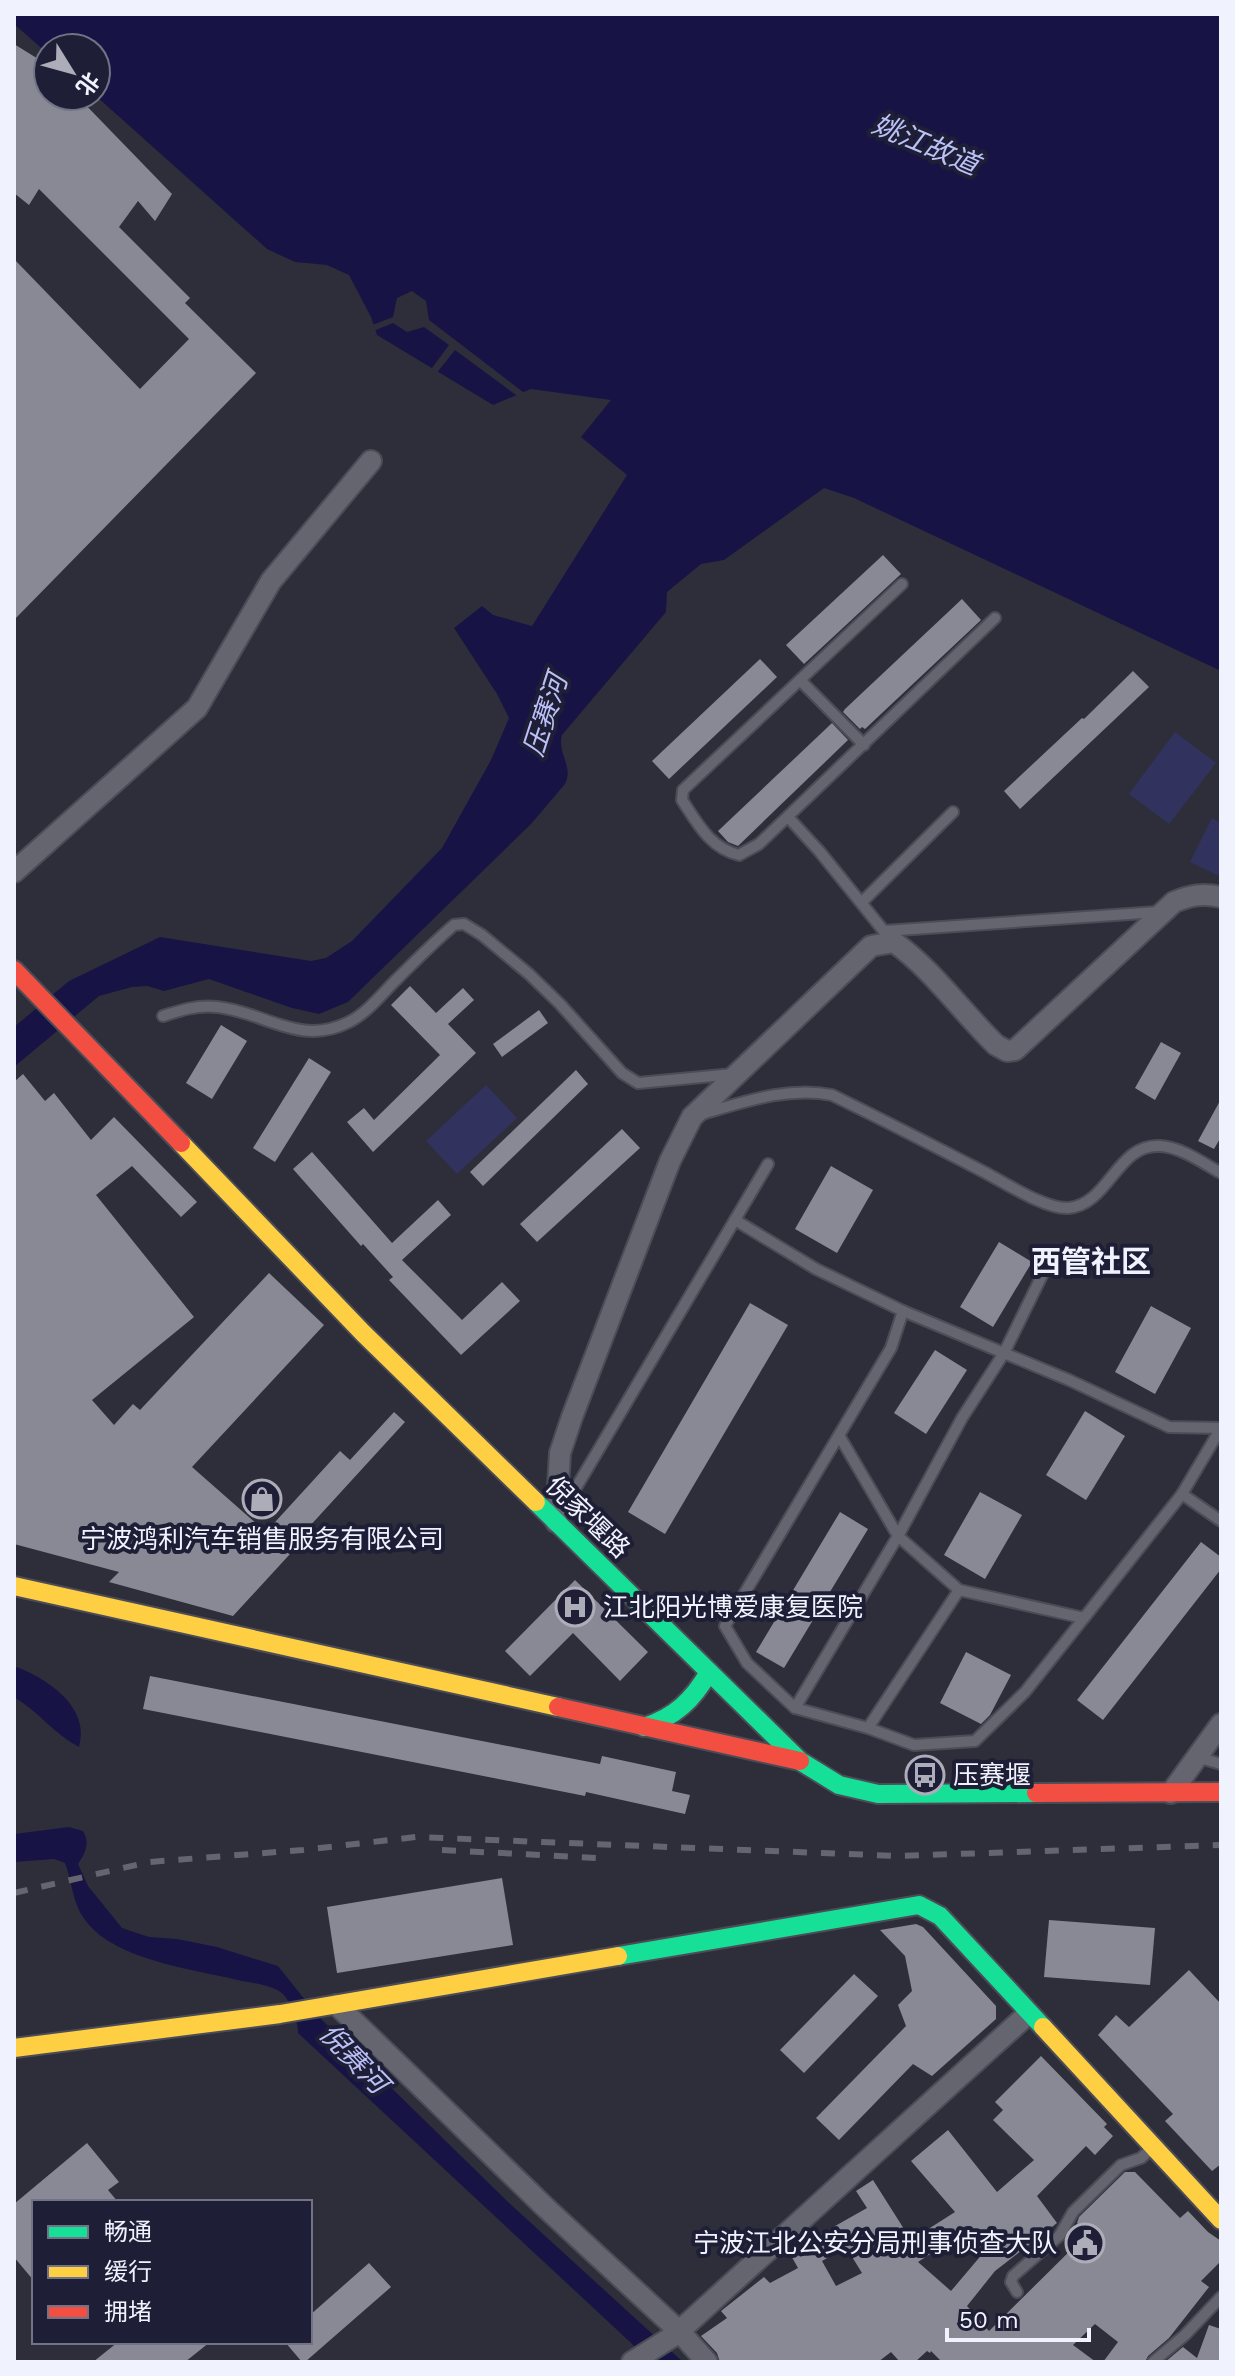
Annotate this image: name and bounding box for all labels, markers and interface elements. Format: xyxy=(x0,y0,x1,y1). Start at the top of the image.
north arrow xyxy=(32,32,112,112)
text: 北 xyxy=(71,67,104,100)
water label: 姚江故道 xyxy=(868,107,987,183)
water label: 压赛河 xyxy=(517,665,576,760)
district label: 西管社区 xyxy=(1031,1244,1151,1279)
street label: 倪家堰路 xyxy=(540,1470,636,1564)
shop icon: 宁波鸿利汽车销售服务有限公司 xyxy=(241,1478,283,1520)
place label: 宁波鸿利汽车销售服务有限公司 xyxy=(80,1524,444,1554)
hospital icon: 江北阳光博爱康复医院 xyxy=(554,1586,596,1628)
place label: 江北阳光博爱康复医院 xyxy=(603,1592,863,1622)
bus stop icon: 压赛堰 xyxy=(904,1754,946,1796)
place label: 压赛堰 xyxy=(953,1760,1031,1790)
water label: 倪赛河 xyxy=(313,2017,398,2104)
legend xyxy=(32,2200,312,2344)
text: 畅通 xyxy=(104,2218,152,2246)
public building icon: 宁波江北公安分局刑事侦查大队 xyxy=(1064,2222,1106,2264)
place label: 宁波江北公安分局刑事侦查大队 xyxy=(693,2228,1057,2258)
text: 缓行 xyxy=(104,2258,152,2286)
scale bar xyxy=(947,2292,1089,2342)
text: 拥堵 xyxy=(104,2298,152,2326)
text: 50 m xyxy=(959,2306,1019,2334)

